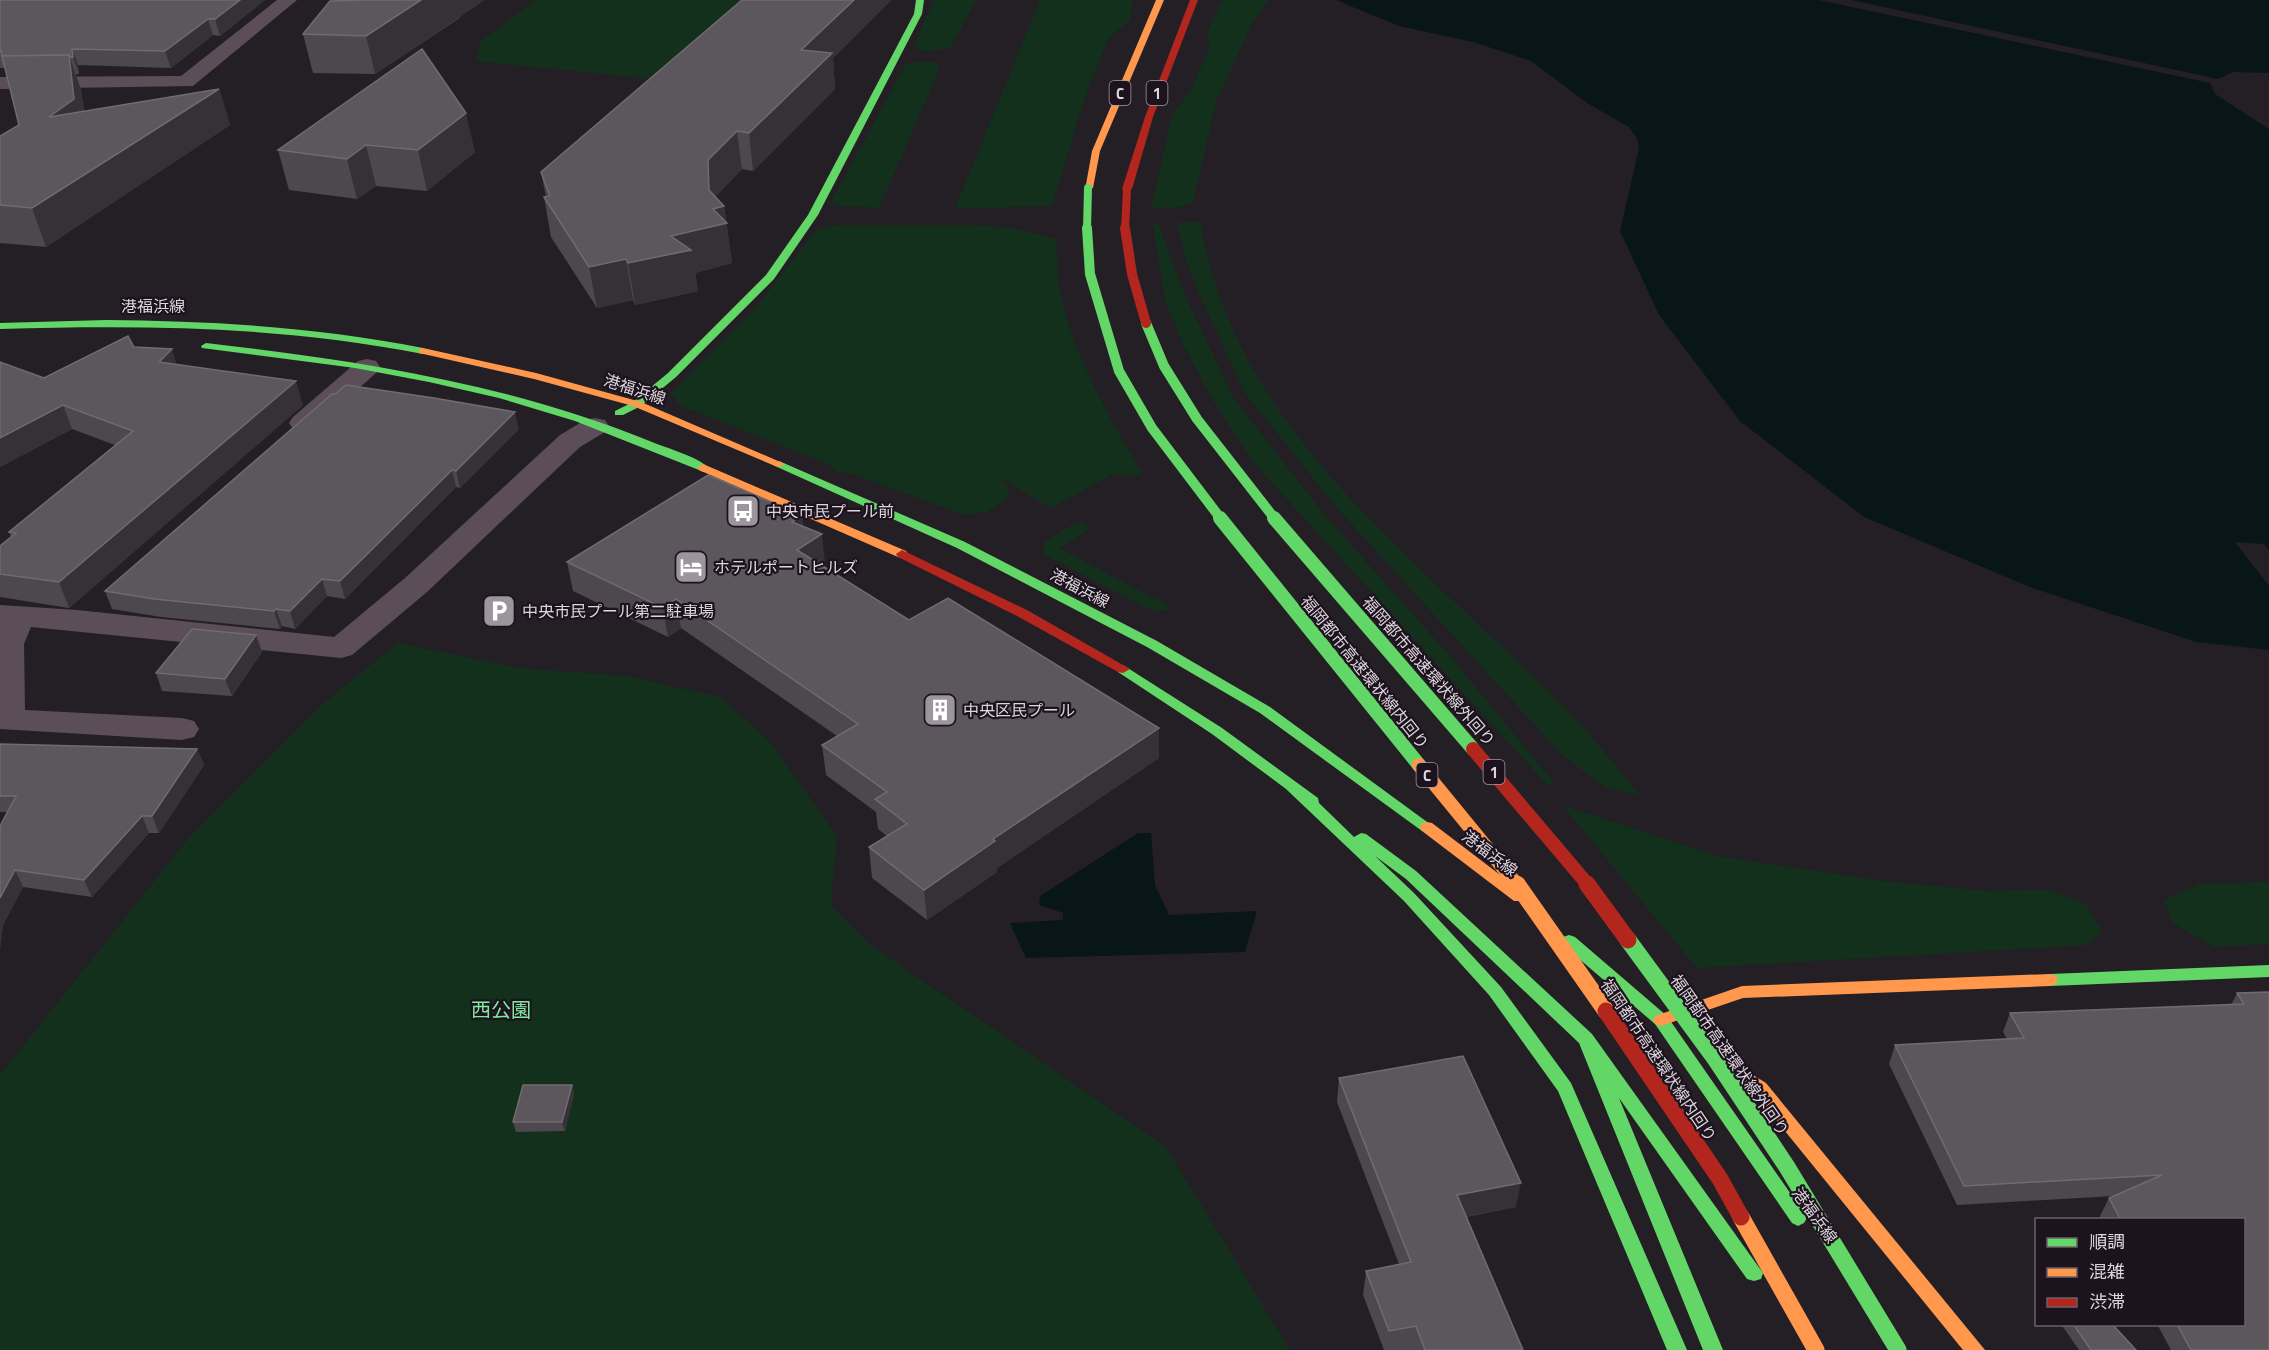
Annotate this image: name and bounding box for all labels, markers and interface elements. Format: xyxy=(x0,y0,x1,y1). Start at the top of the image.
road number: C xyxy=(1110,81,1130,105)
road number: 1 xyxy=(1146,81,1168,105)
street label: 港福浜線 xyxy=(121,294,185,318)
street label: 港福浜線 xyxy=(601,368,669,410)
bus stop icon: 中央市民プール前 xyxy=(725,493,761,529)
place label: 中央市民プール前 xyxy=(766,499,894,523)
hotel icon: ホテルポートヒルズ xyxy=(673,549,709,585)
place label: ホテルポートヒルズ xyxy=(714,555,858,579)
street label: 港福浜線 xyxy=(1046,562,1114,614)
street label: 福岡都市高速環状線内回り xyxy=(1295,590,1435,754)
street label: 福岡都市高速環状線外回り xyxy=(1357,591,1501,751)
parking icon: 中央市民プール第二駐車場 xyxy=(481,593,517,629)
place label: 中央市民プール第二駐車場 xyxy=(522,599,714,623)
building icon: 中央区民プール xyxy=(922,692,958,728)
place label: 中央区民プール xyxy=(963,698,1075,722)
road number: 1 xyxy=(1484,760,1504,784)
road number: C xyxy=(1416,763,1438,787)
street label: 港福浜線 xyxy=(1457,824,1523,882)
street label: 福岡都市高速環状線外回り xyxy=(1665,969,1795,1141)
street label: 福岡都市高速環状線内回り xyxy=(1595,974,1723,1146)
park label: 西公園 xyxy=(471,994,531,1025)
street label: 港福浜線 xyxy=(1786,1182,1844,1248)
legend xyxy=(2035,1218,2245,1326)
text: 順調 xyxy=(2089,1228,2125,1255)
text: 混雑 xyxy=(2089,1258,2125,1285)
text: 渋滞 xyxy=(2089,1288,2125,1315)

